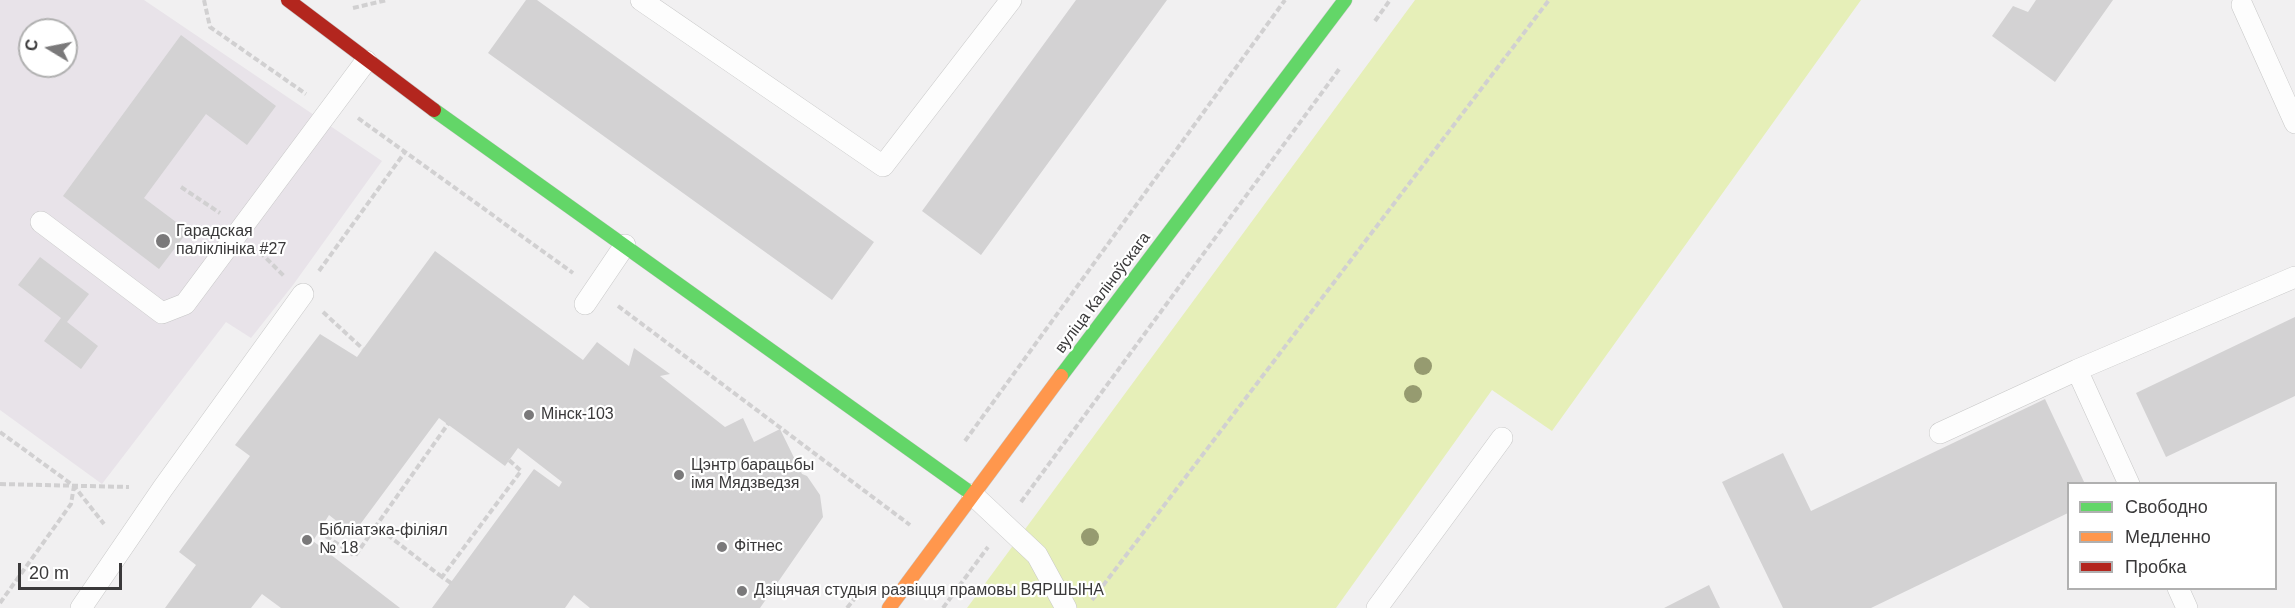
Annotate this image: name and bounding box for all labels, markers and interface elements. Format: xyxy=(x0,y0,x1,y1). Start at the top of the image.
north arrow xyxy=(18,18,78,78)
text: С xyxy=(22,38,41,52)
place label: Гарадская паліклініка #27 xyxy=(176,222,286,260)
street label: вуліца Каліноўскага xyxy=(1051,229,1155,357)
marker: Гарадская паліклініка #27 xyxy=(154,232,172,250)
place label: Мінск-103 xyxy=(541,405,614,425)
marker: Мінск-103 xyxy=(522,408,536,422)
place label: Цэнтр барацьбы імя Мядзведзя xyxy=(691,456,814,494)
marker: Цэнтр барацьбы імя Мядзведзя xyxy=(672,468,686,482)
legend xyxy=(2067,482,2277,590)
text: Свободно xyxy=(2125,497,2208,517)
place label: Бібліатэка-філіял № 18 xyxy=(319,521,448,559)
text: Медленно xyxy=(2125,527,2211,547)
marker: Бібліатэка-філіял № 18 xyxy=(300,533,314,547)
place label: Фітнес xyxy=(734,537,783,557)
marker: Фітнес xyxy=(715,540,729,554)
scale bar xyxy=(21,551,124,589)
text: Пробка xyxy=(2125,557,2187,577)
text: 20 m xyxy=(29,563,69,583)
place label: Дзіцячая студыя развіцця прамовы ВЯРШЫНА xyxy=(754,581,1104,601)
marker: Дзіцячая студыя развіцця прамовы ВЯРШЫНА xyxy=(735,584,749,598)

